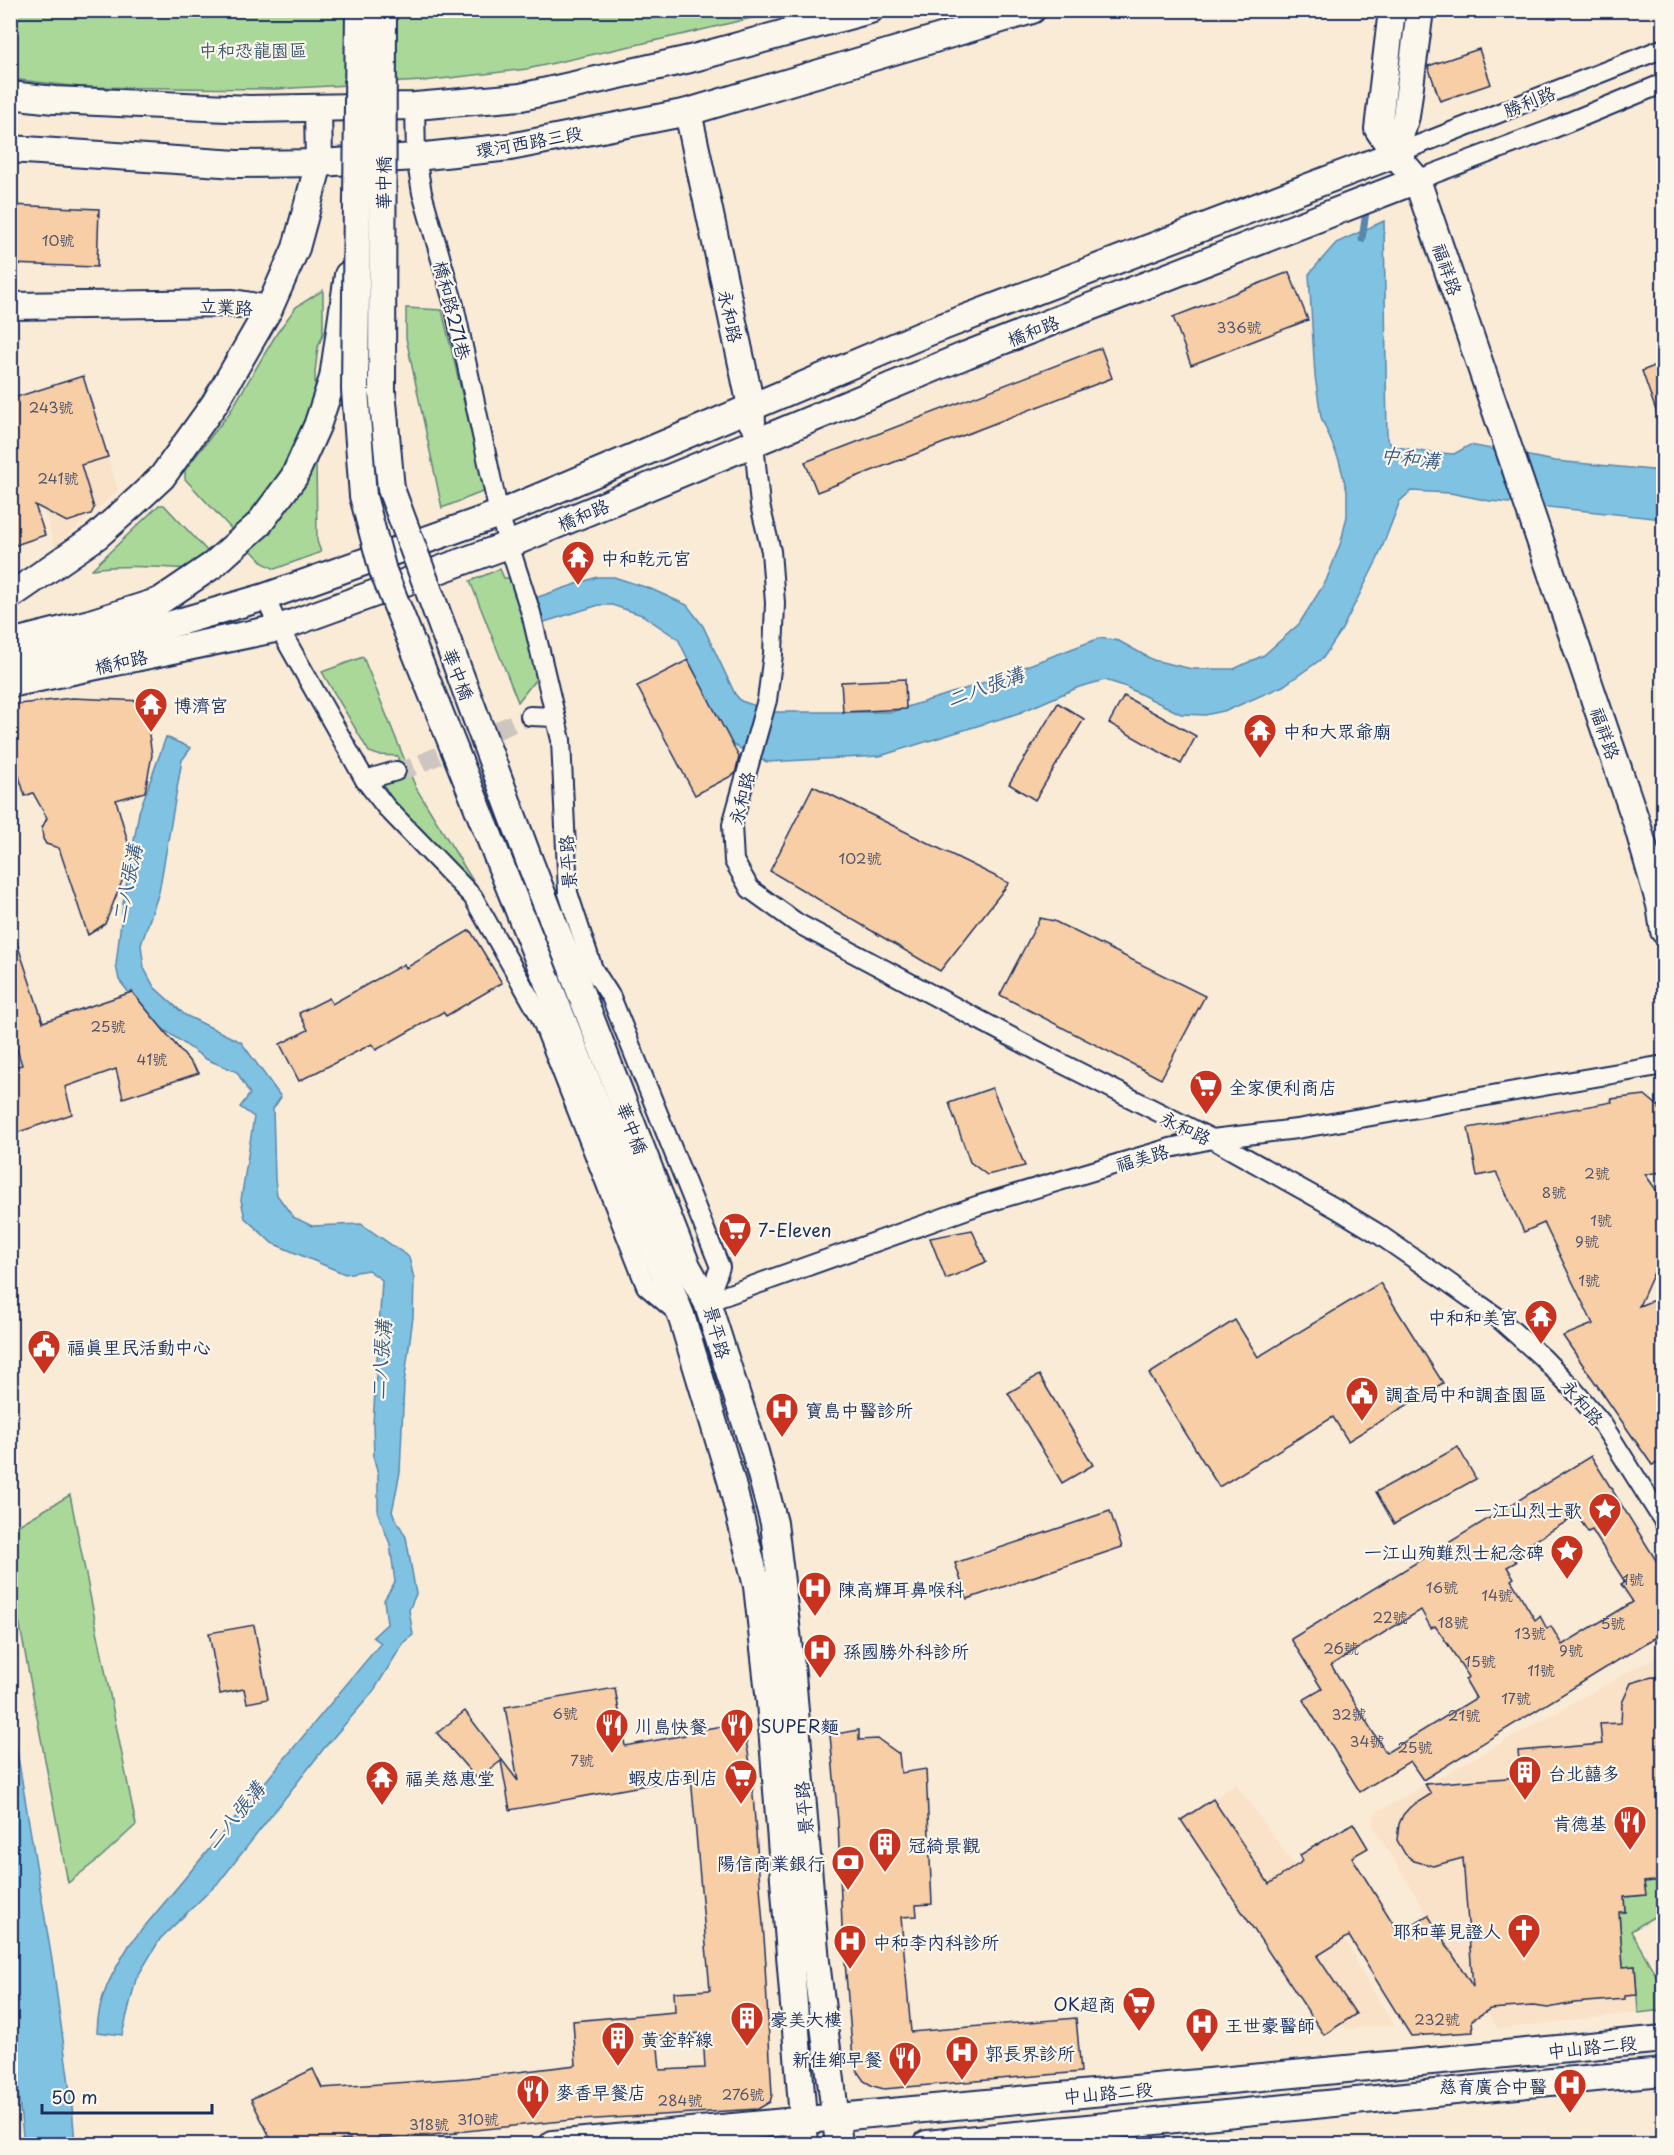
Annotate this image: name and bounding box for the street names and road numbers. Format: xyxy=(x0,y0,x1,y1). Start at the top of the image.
street label: 勝利路 xyxy=(1499,78,1559,124)
street label: 環河西路三段 xyxy=(473,118,585,164)
street label: 華中橋 xyxy=(369,156,396,210)
street label: 福祥路 xyxy=(1426,239,1470,299)
street label: 橋和路271巷 xyxy=(428,258,478,362)
street label: 永和路 xyxy=(712,287,750,345)
street label: 立業路 xyxy=(198,291,254,321)
street label: 橋和路 xyxy=(1003,308,1063,352)
street label: 橋和路 xyxy=(553,491,613,537)
street label: 橋和路 xyxy=(92,642,150,680)
street label: 華中橋 xyxy=(437,644,481,704)
street label: 福祥路 xyxy=(1584,703,1628,763)
street label: 永和路 xyxy=(721,769,761,827)
street label: 景平路 xyxy=(552,834,582,890)
street label: 華中橋 xyxy=(611,1098,655,1158)
street label: 永和路 xyxy=(1156,1103,1216,1151)
street label: 福美路 xyxy=(1112,1137,1172,1177)
street label: 景平路 xyxy=(698,1302,738,1362)
street label: 永和路 xyxy=(1555,1373,1611,1431)
street label: 景平路 xyxy=(787,1780,819,1836)
street label: 中山路二段 xyxy=(1546,2028,1638,2064)
street label: 中山路二段 xyxy=(1062,2075,1154,2109)

